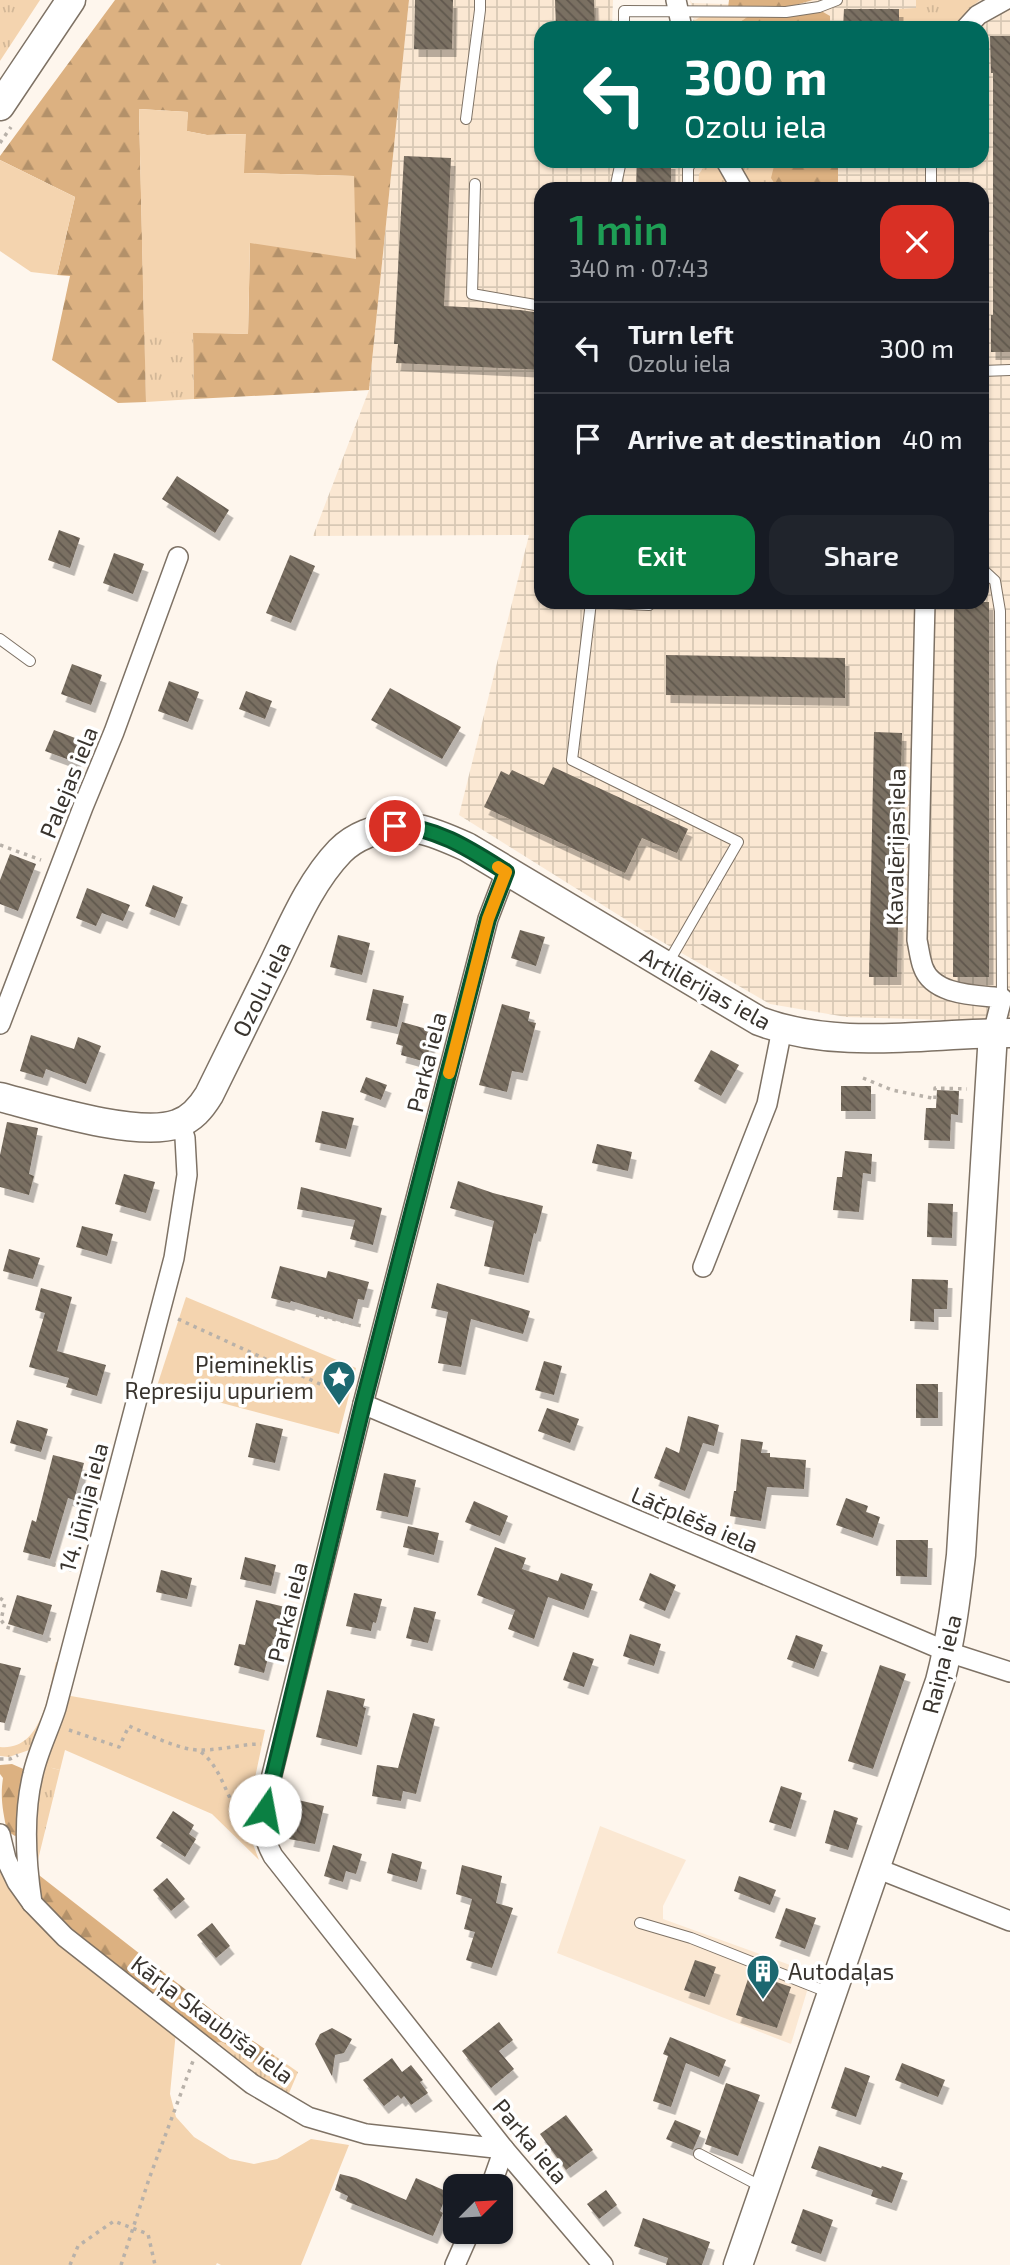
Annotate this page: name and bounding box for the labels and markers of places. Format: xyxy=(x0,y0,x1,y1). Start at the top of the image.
pin xyxy=(365,796,425,856)
place label: Piemineklis Represiju upuriem xyxy=(125,1350,314,1404)
place icon: Piemineklis Represiju upuriem xyxy=(320,1358,358,1407)
building icon: Autodaļas xyxy=(744,1952,782,2001)
place label: Autodaļas xyxy=(788,1957,894,1987)

